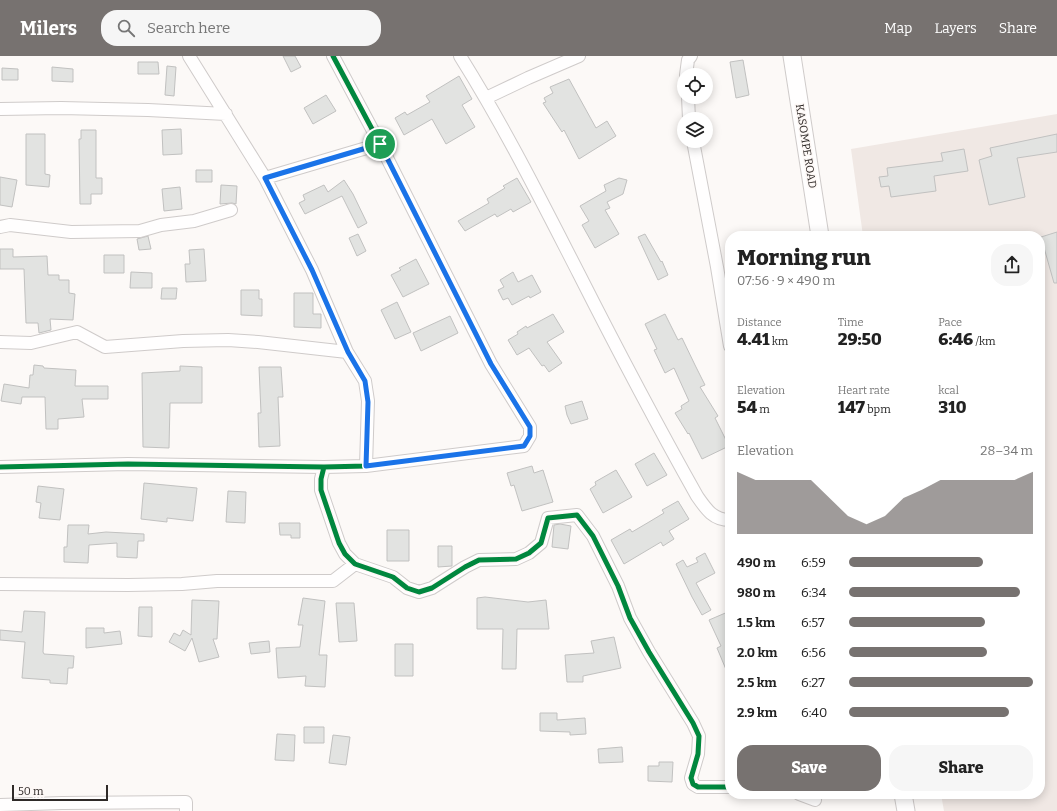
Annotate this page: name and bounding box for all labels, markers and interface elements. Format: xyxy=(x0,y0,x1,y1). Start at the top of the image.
search box xyxy=(101,10,381,46)
text: Milers xyxy=(20,17,77,40)
icon: search xyxy=(115,17,137,39)
text: Search here xyxy=(147,19,230,37)
text: Map xyxy=(884,20,912,37)
text: Layers xyxy=(934,20,977,37)
text: Share xyxy=(999,20,1037,37)
map controls xyxy=(677,68,713,148)
button: locate xyxy=(677,68,713,104)
street label: KASOMPE ROAD xyxy=(793,103,819,189)
button: layers xyxy=(677,112,713,148)
pin xyxy=(363,127,397,161)
icon: arrive xyxy=(369,133,391,155)
text: Morning run xyxy=(737,244,870,271)
button: share xyxy=(991,244,1033,286)
text: 07:56 · 9 × 490 m xyxy=(737,273,835,288)
text: Distance xyxy=(737,316,782,329)
text: Time xyxy=(838,316,864,329)
text: Pace xyxy=(938,316,962,329)
text: 4.41 xyxy=(737,329,770,350)
text: 29:50 xyxy=(838,329,882,350)
text: 6:46 xyxy=(938,329,973,350)
text: km xyxy=(770,335,788,348)
text: /km xyxy=(973,335,996,348)
text: Elevation xyxy=(737,384,785,397)
text: Heart rate xyxy=(838,384,890,397)
text: kcal xyxy=(938,384,959,397)
text: 54 xyxy=(737,397,757,418)
text: 147 xyxy=(838,397,865,418)
text: 310 xyxy=(938,397,966,418)
text: m xyxy=(757,403,770,416)
text: bpm xyxy=(865,403,891,416)
text: Elevation xyxy=(737,443,794,458)
text: 28–34 m xyxy=(980,443,1033,458)
text: 490 m xyxy=(737,555,776,570)
text: 6:59 xyxy=(801,555,826,570)
text: 980 m xyxy=(737,585,776,600)
text: 6:34 xyxy=(801,585,826,600)
text: 1.5 km xyxy=(737,615,775,630)
text: 6:57 xyxy=(801,615,825,630)
text: 2.0 km xyxy=(737,645,777,660)
text: 6:56 xyxy=(801,645,826,660)
text: 2.5 km xyxy=(737,675,777,690)
text: 6:27 xyxy=(801,675,825,690)
text: 2.9 km xyxy=(737,705,777,720)
text: 6:40 xyxy=(801,705,827,720)
button: Save xyxy=(737,745,881,791)
button: Share xyxy=(889,745,1033,791)
scale bar xyxy=(12,783,108,802)
text: 50 m xyxy=(18,785,44,798)

